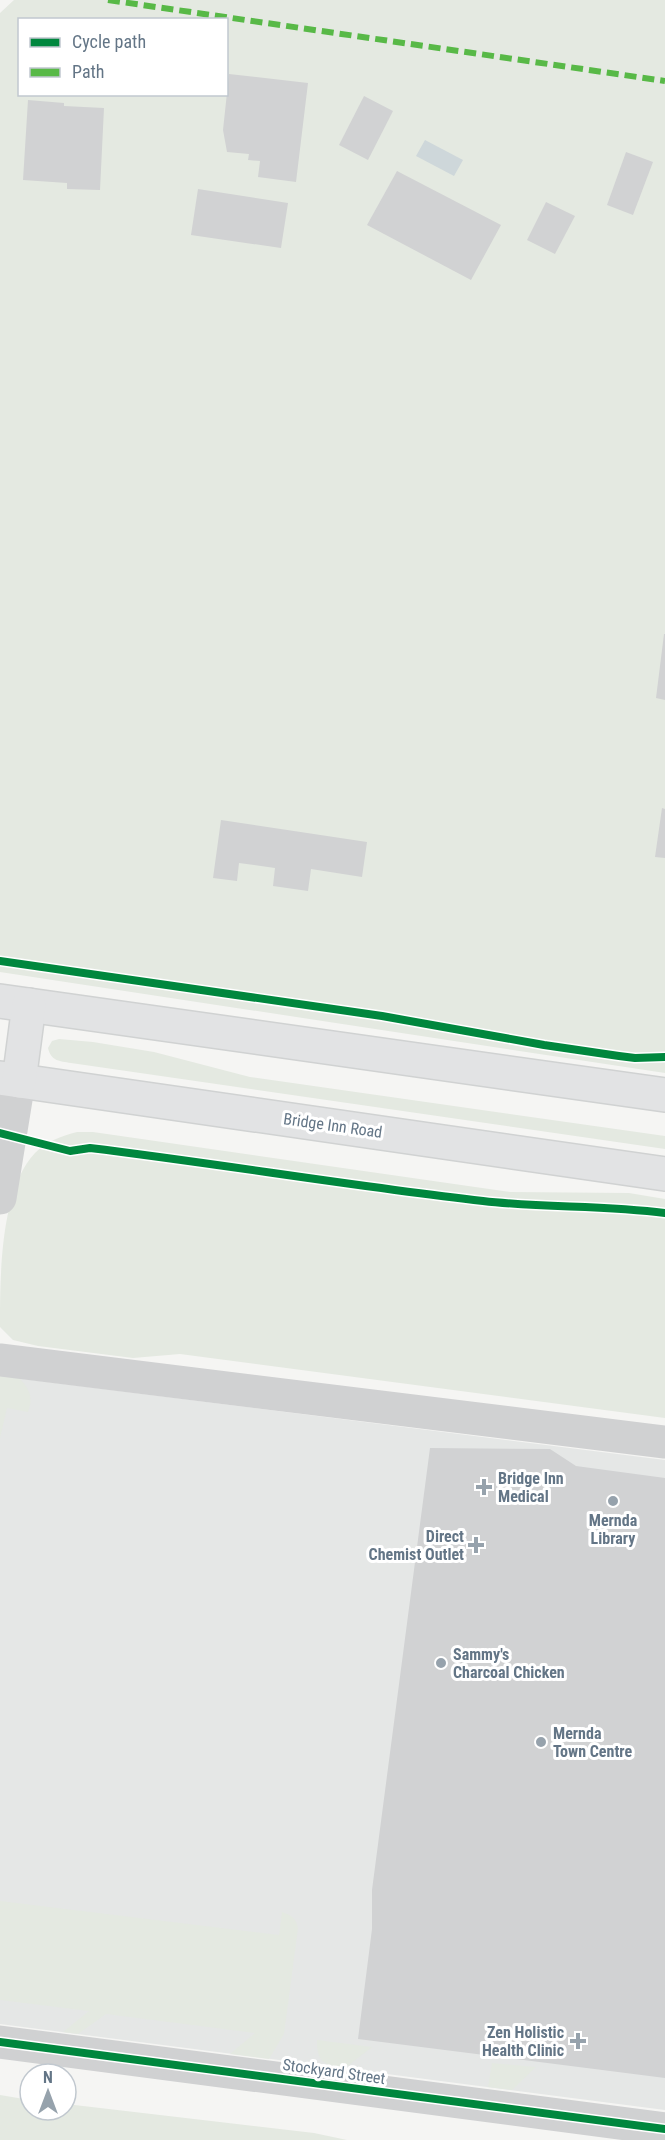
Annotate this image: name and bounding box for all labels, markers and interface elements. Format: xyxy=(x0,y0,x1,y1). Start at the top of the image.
legend xyxy=(18,18,228,96)
text: Cycle path xyxy=(72,31,146,52)
text: Path xyxy=(72,61,105,82)
street label: Bridge Inn Road xyxy=(282,1109,384,1142)
place label: Bridge Inn Medical xyxy=(498,1469,564,1506)
marker: Bridge Inn Medical xyxy=(475,1478,493,1496)
marker: Mernda Library xyxy=(606,1494,620,1508)
place label: Mernda Library xyxy=(589,1511,638,1548)
place label: Direct Chemist Outlet xyxy=(369,1527,464,1564)
marker: Direct Chemist Outlet xyxy=(469,1538,483,1552)
place label: Sammy's Charcoal Chicken xyxy=(453,1645,565,1682)
marker: Sammy's Charcoal Chicken xyxy=(434,1656,448,1670)
place label: Mernda Town Centre xyxy=(553,1724,632,1761)
marker: Mernda Town Centre xyxy=(534,1735,548,1749)
place label: Zen Holistic Health Clinic xyxy=(482,2023,564,2060)
marker: Zen Holistic Health Clinic xyxy=(569,2032,587,2050)
street label: Stockyard Street xyxy=(281,2055,387,2088)
north arrow xyxy=(18,2062,78,2122)
text: N xyxy=(43,2068,53,2087)

